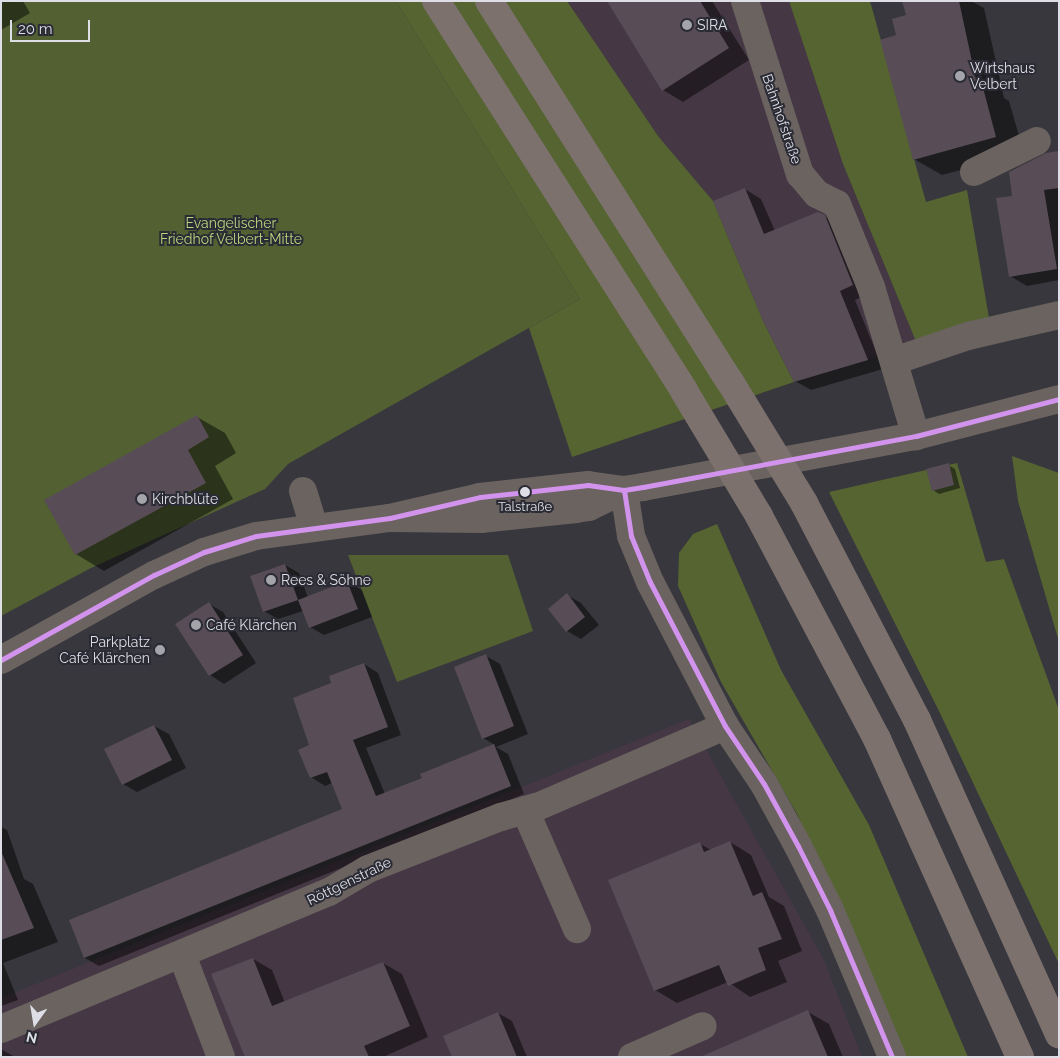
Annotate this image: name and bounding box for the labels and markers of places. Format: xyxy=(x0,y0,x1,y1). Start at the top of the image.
place label: SIRA xyxy=(697,17,728,33)
marker: SIRA xyxy=(681,19,693,31)
place label: Wirtshaus Velbert xyxy=(970,60,1035,92)
marker: Wirtshaus Velbert xyxy=(954,70,966,82)
marker: Talstraße xyxy=(520,487,530,497)
place label: Kirchblüte xyxy=(152,491,218,507)
marker: Kirchblüte xyxy=(136,493,148,505)
place label: Talstraße xyxy=(498,499,552,515)
place label: Rees & Söhne xyxy=(281,572,371,588)
marker: Rees & Söhne xyxy=(265,574,277,586)
place label: Café Klärchen xyxy=(206,617,297,633)
marker: Café Klärchen xyxy=(190,619,202,631)
place label: Parkplatz Café Klärchen xyxy=(59,634,150,666)
marker: Parkplatz Café Klärchen xyxy=(154,644,166,656)

